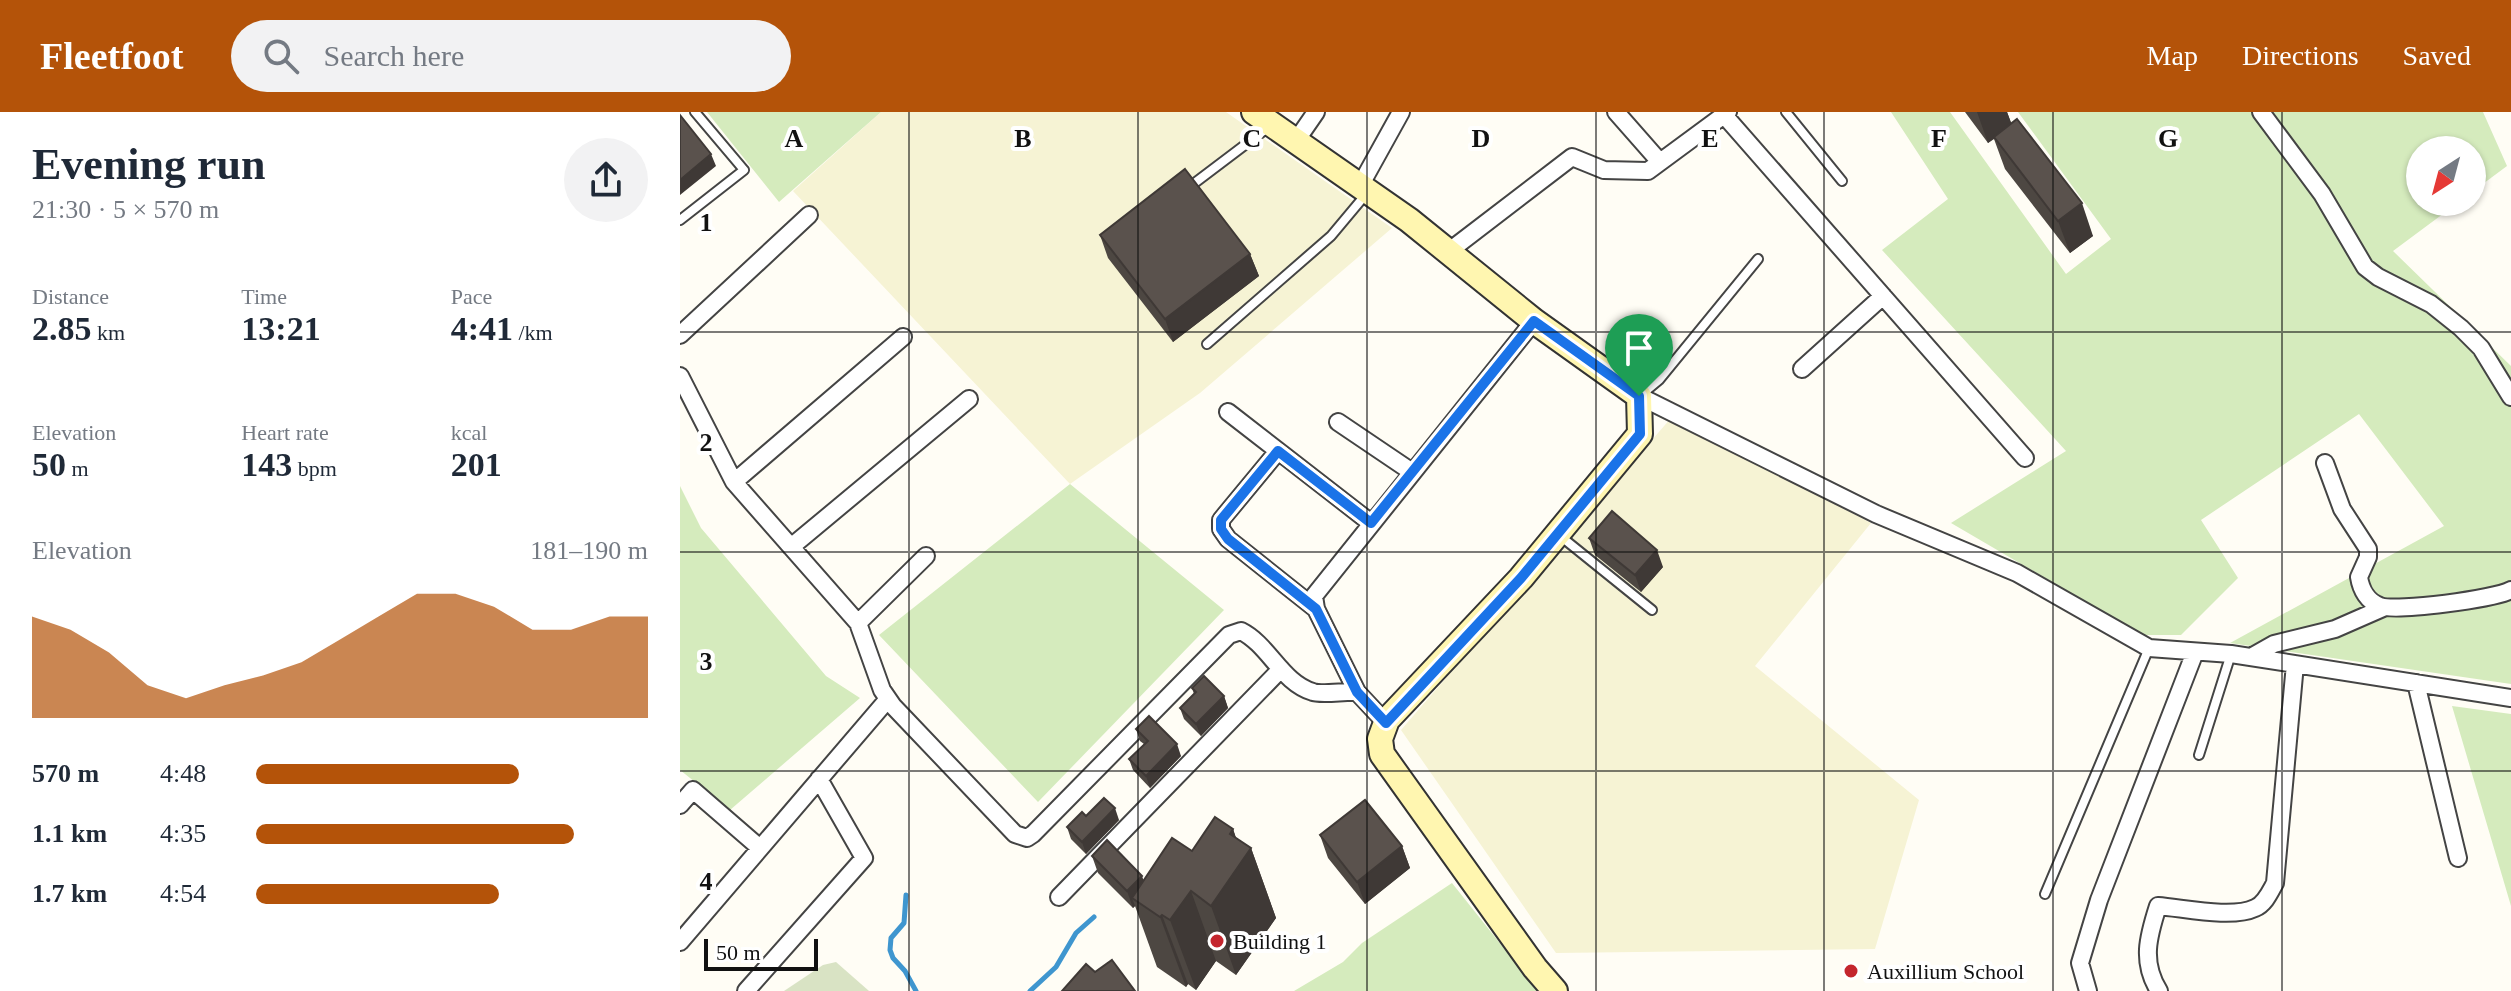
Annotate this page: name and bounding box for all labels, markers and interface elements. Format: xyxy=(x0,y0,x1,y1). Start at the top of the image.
search box xyxy=(231,20,791,92)
icon: search xyxy=(259,34,303,78)
text: Fleetfoot xyxy=(40,35,183,77)
text: Search here xyxy=(323,39,464,72)
text: Map xyxy=(2147,40,2198,71)
text: Directions xyxy=(2242,40,2359,71)
text: Saved xyxy=(2403,40,2471,71)
text: A xyxy=(785,124,804,153)
text: B xyxy=(1014,124,1032,153)
text: C xyxy=(1243,124,1261,153)
text: D xyxy=(1472,124,1490,153)
text: E xyxy=(1701,124,1719,153)
text: F xyxy=(1931,124,1947,153)
text: G xyxy=(2158,124,2178,153)
north arrow xyxy=(2406,136,2486,216)
map controls xyxy=(2406,136,2486,216)
button: share xyxy=(564,138,648,222)
text: Evening run xyxy=(32,140,266,189)
text: 21:30 · 5 × 570 m xyxy=(32,195,219,224)
text: 1 xyxy=(700,208,713,237)
text: Distance xyxy=(32,284,109,309)
text: Time xyxy=(241,284,287,309)
text: Pace xyxy=(451,284,492,309)
text: 2.85 xyxy=(32,310,92,347)
text: 13:21 xyxy=(241,310,321,347)
text: 4:41 xyxy=(451,310,513,347)
pin xyxy=(1605,314,1673,396)
text: km xyxy=(92,320,125,345)
text: /km xyxy=(513,320,553,345)
icon: arrive xyxy=(1617,326,1661,370)
text: Elevation xyxy=(32,420,116,445)
text: Heart rate xyxy=(241,420,329,445)
text: kcal xyxy=(451,420,487,445)
text: 2 xyxy=(700,428,713,457)
text: 50 xyxy=(32,446,66,483)
text: 143 xyxy=(241,446,292,483)
text: 201 xyxy=(451,446,502,483)
text: m xyxy=(66,456,89,481)
text: bpm xyxy=(292,456,337,481)
text: Elevation xyxy=(32,536,132,565)
text: 181–190 m xyxy=(530,536,648,565)
text: 3 xyxy=(700,647,713,676)
text: 570 m xyxy=(32,759,99,788)
text: 4:48 xyxy=(160,759,206,788)
text: 1.1 km xyxy=(32,819,107,848)
text: 4:35 xyxy=(160,819,206,848)
text: 4 xyxy=(700,867,713,896)
text: 1.7 km xyxy=(32,879,107,908)
text: 4:54 xyxy=(160,879,206,908)
place label: Building 1 xyxy=(1233,929,1327,954)
marker: Building 1 xyxy=(1208,932,1226,950)
scale bar xyxy=(704,935,818,971)
text: 50 m xyxy=(716,940,761,965)
place label: Auxillium School xyxy=(1867,959,2024,984)
marker: Auxillium School xyxy=(1842,962,1860,980)

